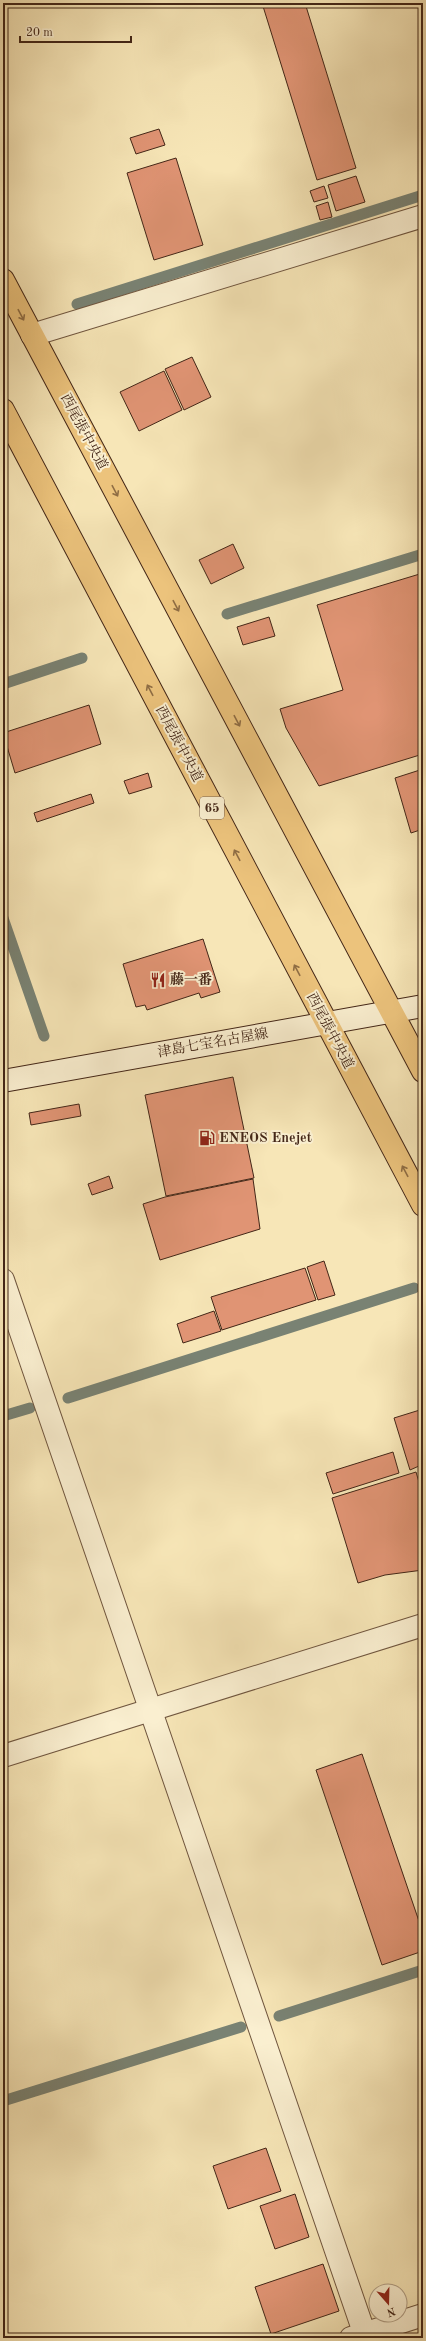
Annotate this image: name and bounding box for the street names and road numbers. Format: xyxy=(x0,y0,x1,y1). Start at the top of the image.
street label: 西尾張中央道 xyxy=(58,391,111,472)
street label: 西尾張中央道 xyxy=(153,703,206,784)
road number: 65 xyxy=(200,797,224,819)
street label: 西尾張中央道 xyxy=(304,990,357,1071)
street label: 津島七宝名古屋線 xyxy=(156,1025,269,1060)

